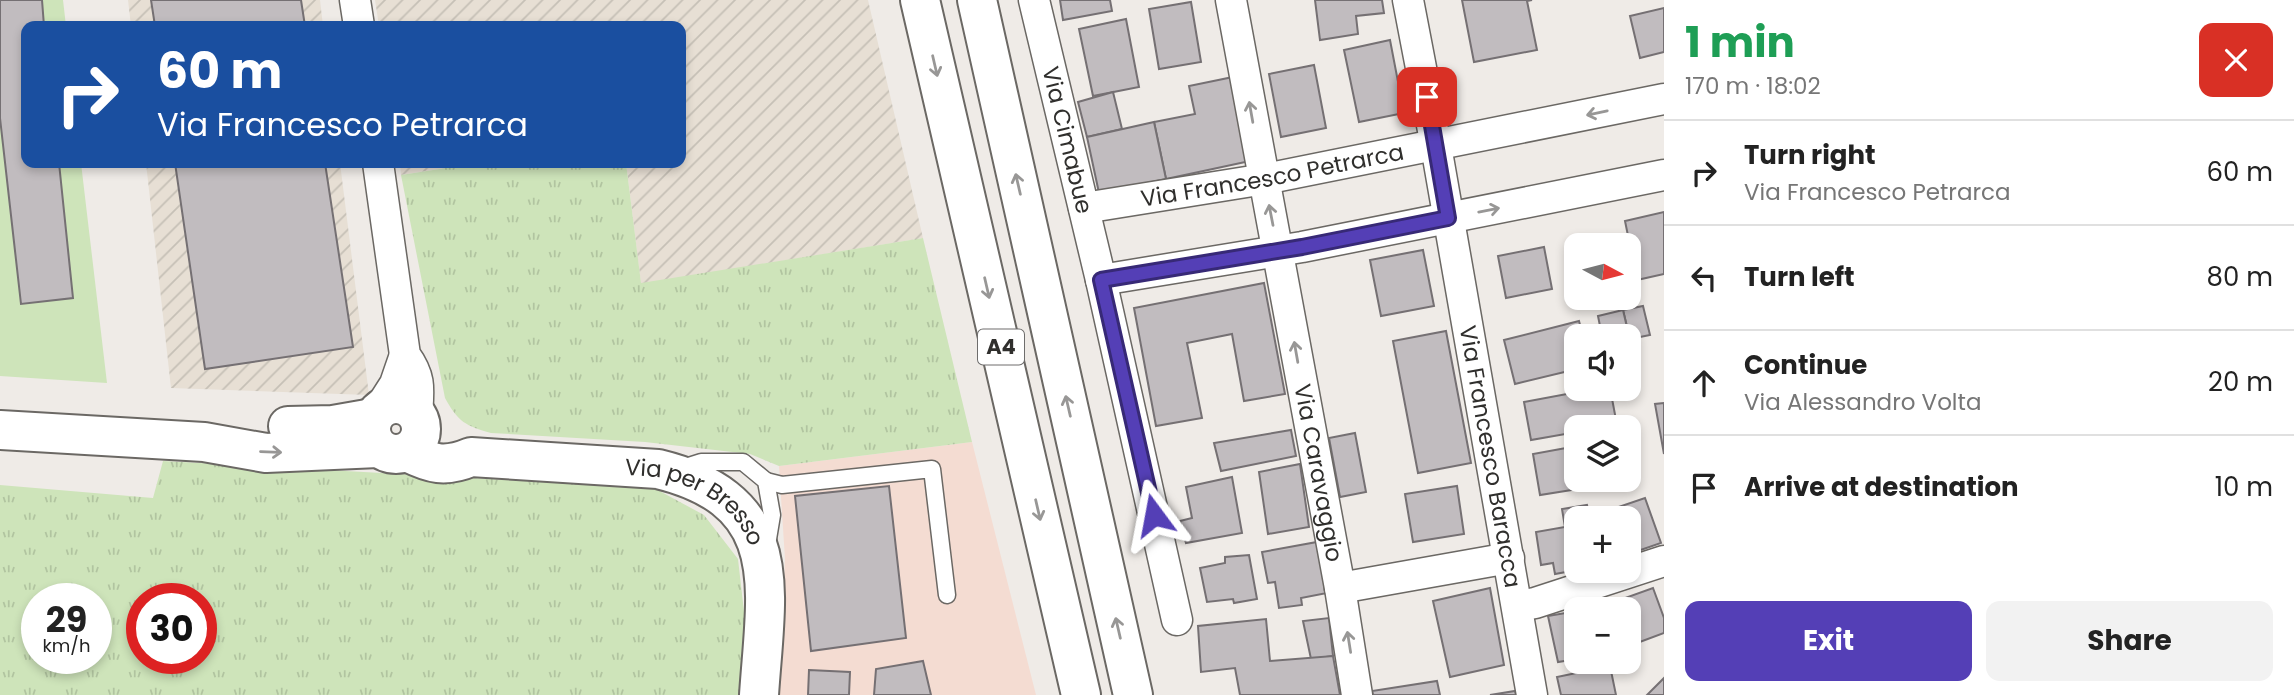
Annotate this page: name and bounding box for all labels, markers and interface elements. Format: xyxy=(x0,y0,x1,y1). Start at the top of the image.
text: 1 min xyxy=(1685,13,1795,72)
button: close xyxy=(2199,23,2273,97)
text: 60 m xyxy=(157,37,282,105)
icon: right xyxy=(42,49,133,140)
one-way arrow xyxy=(930,55,943,77)
street label: Via Cimabue xyxy=(1034,63,1101,217)
pin xyxy=(1397,67,1457,127)
text: 170 m · 18:02 xyxy=(1685,70,1821,102)
icon: arrive xyxy=(1408,78,1446,116)
one-way arrow xyxy=(1244,101,1258,124)
text: Via Francesco Petrarca xyxy=(157,102,528,147)
one-way arrow xyxy=(1586,106,1609,120)
street label: Via Francesco Petrarca xyxy=(1138,136,1406,215)
text: Turn right xyxy=(1744,137,1876,173)
icon: right xyxy=(1685,154,1723,192)
text: 60 m xyxy=(2206,154,2273,190)
one-way arrow xyxy=(1011,174,1024,196)
text: Via Francesco Petrarca xyxy=(1744,176,2011,208)
one-way arrow xyxy=(1477,202,1500,216)
one-way arrow xyxy=(1263,204,1277,227)
north arrow xyxy=(1564,233,1642,310)
map controls xyxy=(1564,233,1641,674)
icon: left xyxy=(1685,259,1723,297)
text: Turn left xyxy=(1744,259,1855,295)
text: 80 m xyxy=(2207,259,2273,295)
one-way arrow xyxy=(981,276,994,299)
street label: Via Francesco Baracca xyxy=(1452,323,1529,590)
button: sound xyxy=(1564,324,1641,401)
road number: A4 xyxy=(978,330,1024,364)
one-way arrow xyxy=(1289,341,1303,364)
text: Continue xyxy=(1744,347,1867,383)
icon: ahead xyxy=(1685,364,1723,402)
text: 20 m xyxy=(2208,364,2273,400)
street label: Via Caravaggio xyxy=(1286,381,1351,565)
text: Via Alessandro Volta xyxy=(1744,386,1981,418)
one-way arrow xyxy=(1061,395,1074,418)
button: layers xyxy=(1564,415,1641,492)
one-way arrow xyxy=(259,446,282,459)
street label: Via per Bresso xyxy=(624,451,772,550)
icon: arrive xyxy=(1685,469,1723,507)
text: Arrive at destination xyxy=(1744,469,2019,505)
text: 10 m xyxy=(2215,469,2273,505)
position arrow xyxy=(1117,478,1191,552)
one-way arrow xyxy=(1032,498,1045,521)
button: + xyxy=(1564,506,1641,583)
speed limit sign: 30 xyxy=(126,583,217,674)
text: 29 xyxy=(46,595,87,644)
button: − xyxy=(1564,597,1641,674)
button: Exit xyxy=(1685,601,1972,681)
button: Share xyxy=(1986,601,2273,681)
one-way arrow xyxy=(1110,617,1124,640)
one-way arrow xyxy=(1342,631,1355,653)
text: km/h xyxy=(43,633,90,658)

